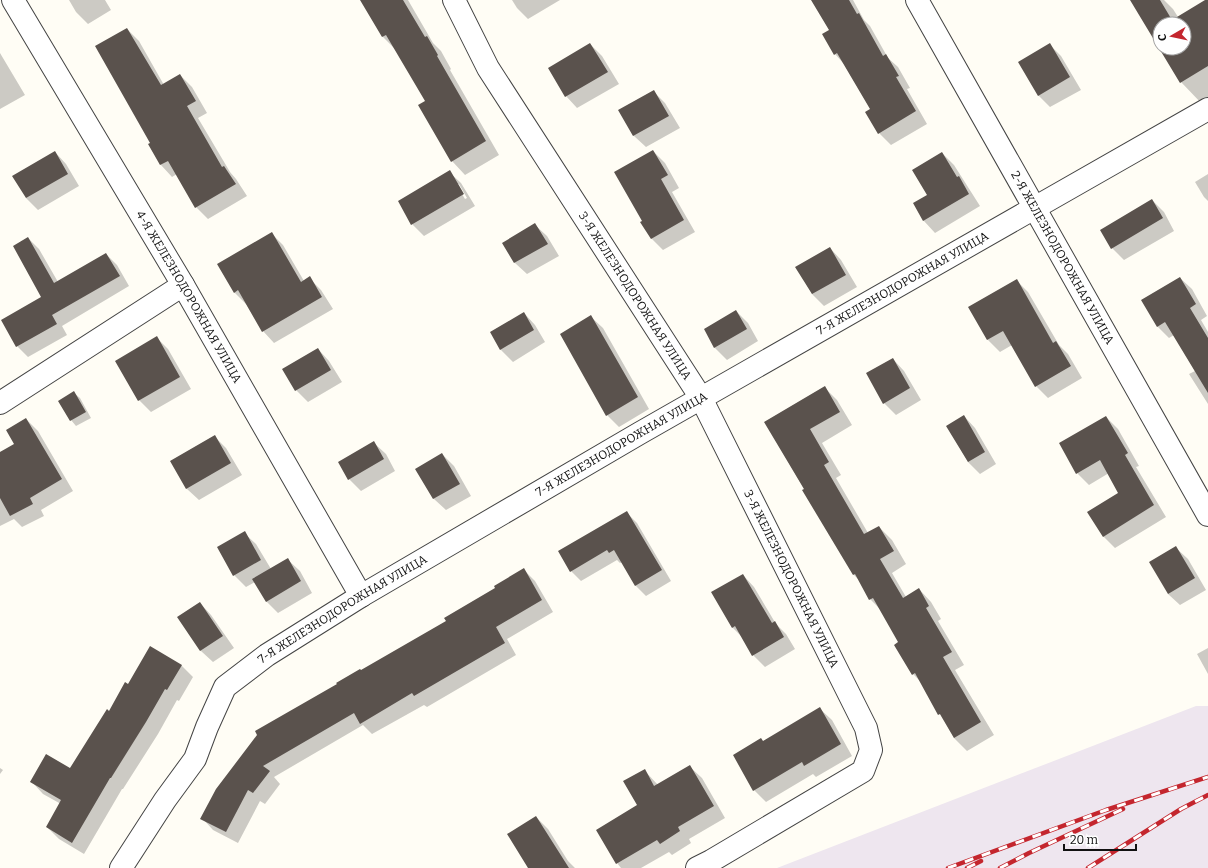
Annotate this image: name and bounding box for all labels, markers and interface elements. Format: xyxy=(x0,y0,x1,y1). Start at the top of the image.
north arrow xyxy=(1152,16,1192,56)
text: С xyxy=(1156,33,1170,42)
street label: 2-Я ЖЕЛЕЗНОДОРОЖНАЯ УЛИЦА xyxy=(1008,169,1117,347)
street label: 4-Я ЖЕЛЕЗНОДОРОЖНАЯ УЛИЦА xyxy=(133,208,245,386)
street label: 3-Я ЖЕЛЕЗНОДОРОЖНАЯ УЛИЦА xyxy=(576,209,695,383)
street label: 7-Я ЖЕЛЕЗНОДОРОЖНАЯ УЛИЦА xyxy=(814,228,991,338)
street label: 7-Я ЖЕЛЕЗНОДОРОЖНАЯ УЛИЦА xyxy=(533,389,710,499)
street label: 3-Я ЖЕЛЕЗНОДОРОЖНАЯ УЛИЦА xyxy=(741,488,842,671)
street label: 7-Я ЖЕЛЕЗНОДОРОЖНАЯ УЛИЦА xyxy=(255,552,430,666)
scale bar xyxy=(1064,826,1136,852)
text: 20 m xyxy=(1070,833,1099,847)

